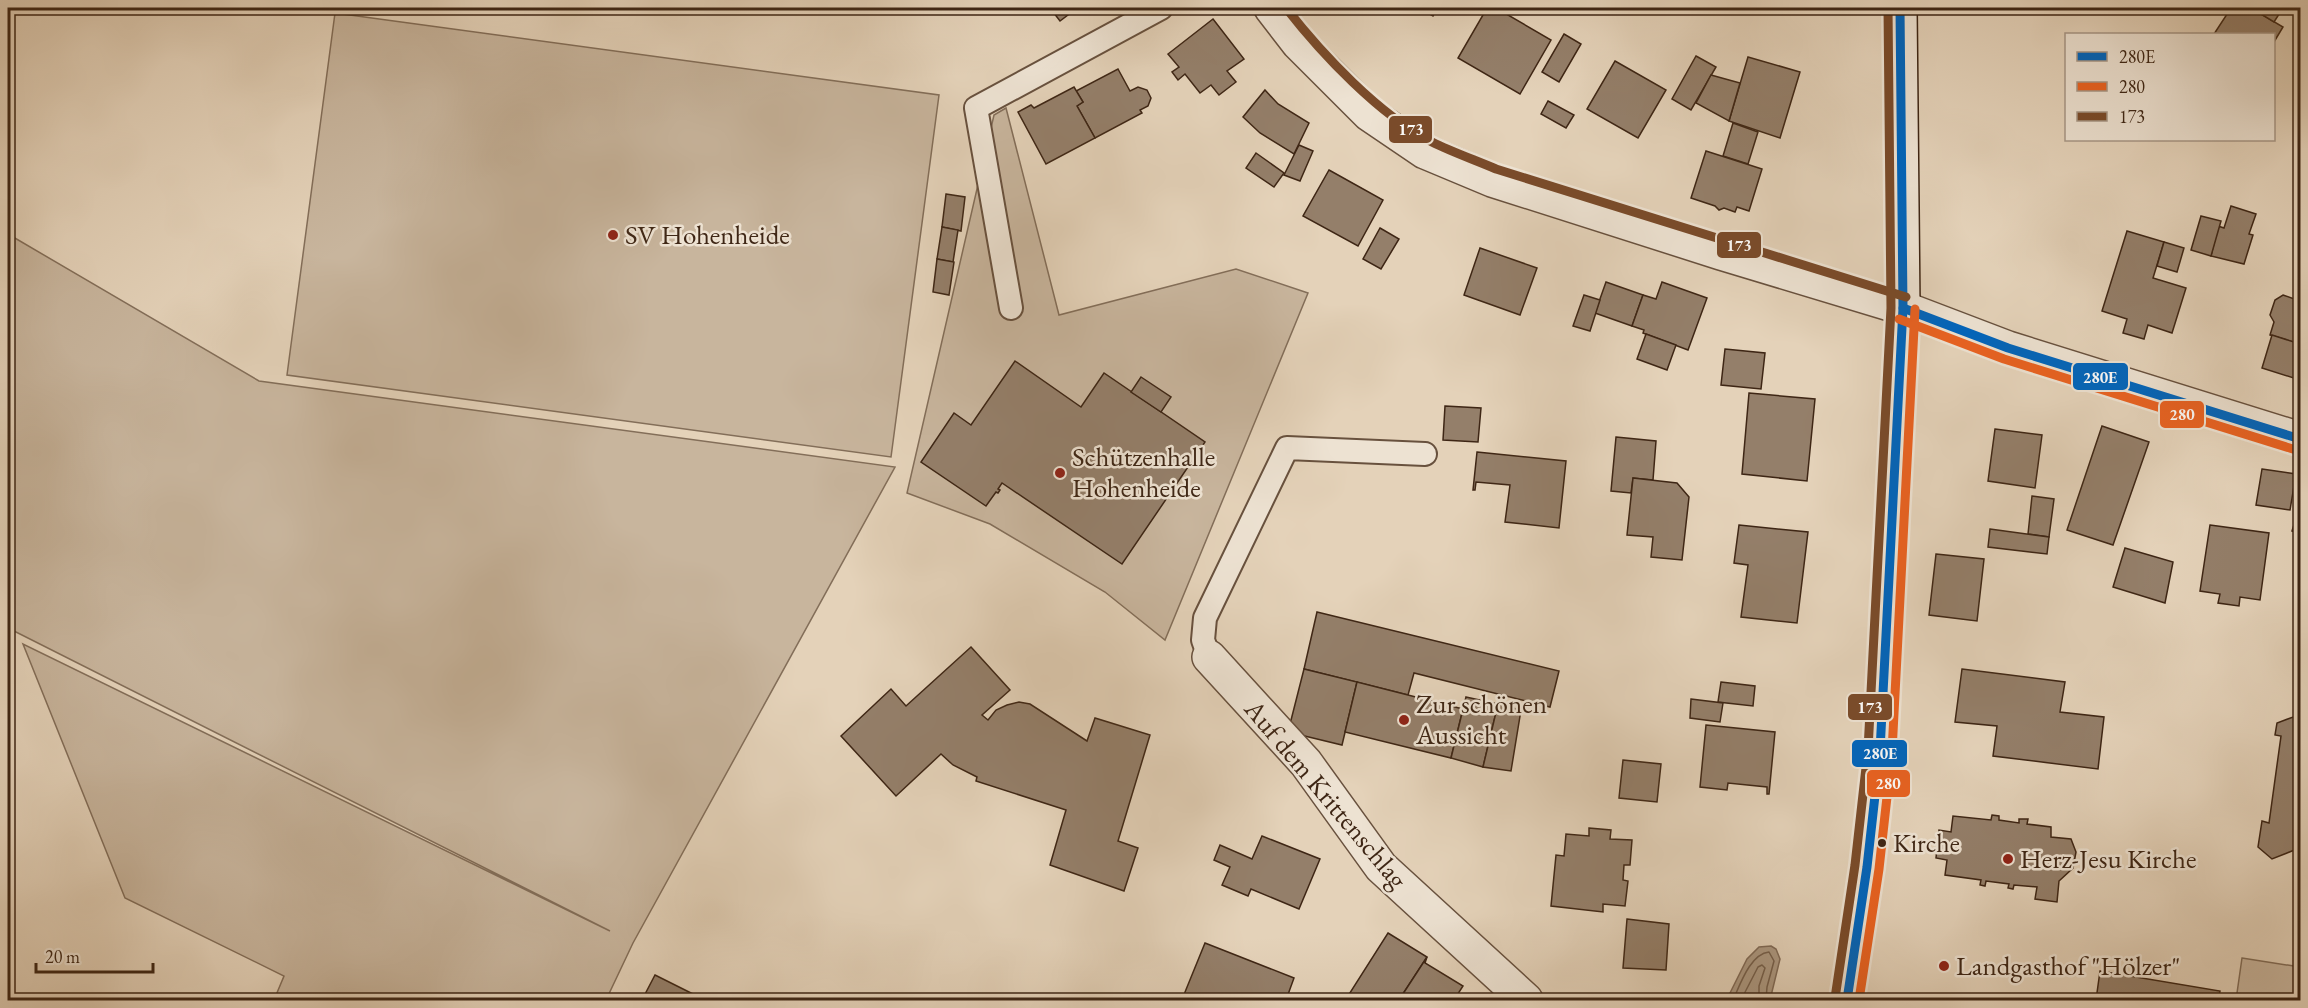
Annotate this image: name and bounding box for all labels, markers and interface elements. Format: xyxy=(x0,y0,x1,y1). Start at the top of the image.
legend xyxy=(2065,33,2275,141)
text: 280E xyxy=(2119,45,2155,68)
text: 280 xyxy=(2119,75,2145,98)
text: 173 xyxy=(2119,105,2145,128)
line badge: 173 xyxy=(1388,115,1433,144)
text: 173 xyxy=(1398,119,1424,140)
place label: SV Hohenheide xyxy=(625,217,790,252)
marker: SV Hohenheide xyxy=(606,228,620,242)
line badge: 173 xyxy=(1716,231,1762,259)
text: 173 xyxy=(1726,235,1752,256)
line badge: 280E xyxy=(2072,362,2129,391)
text: 280E xyxy=(2083,367,2117,388)
line badge: 280 xyxy=(2159,400,2205,429)
text: 280 xyxy=(2169,404,2195,425)
place label: Schützenhalle Hohenheide xyxy=(1072,439,1215,505)
marker: Schützenhalle Hohenheide xyxy=(1053,466,1067,480)
place label: Zur schönen Aussicht xyxy=(1415,686,1547,752)
street label: Auf dem Krittenschlag xyxy=(1237,691,1416,895)
line badge: 173 xyxy=(1847,693,1893,721)
text: 173 xyxy=(1857,697,1883,718)
marker: Zur schönen Aussicht xyxy=(1397,713,1411,727)
line badge: 280E xyxy=(1851,739,1908,768)
text: 280E xyxy=(1863,743,1897,764)
line badge: 280 xyxy=(1866,769,1911,798)
text: 280 xyxy=(1875,773,1901,794)
place label: Kirche xyxy=(1893,826,1960,860)
marker: Kirche xyxy=(1876,837,1888,849)
place label: Herz-Jesu Kirche xyxy=(2020,841,2197,876)
marker: Herz-Jesu Kirche xyxy=(2001,852,2015,866)
scale bar xyxy=(36,936,153,974)
text: 20 m xyxy=(45,945,80,968)
place label: Landgasthof "Hölzer" xyxy=(1956,948,2180,983)
marker: Landgasthof "Hölzer" xyxy=(1937,959,1951,973)

